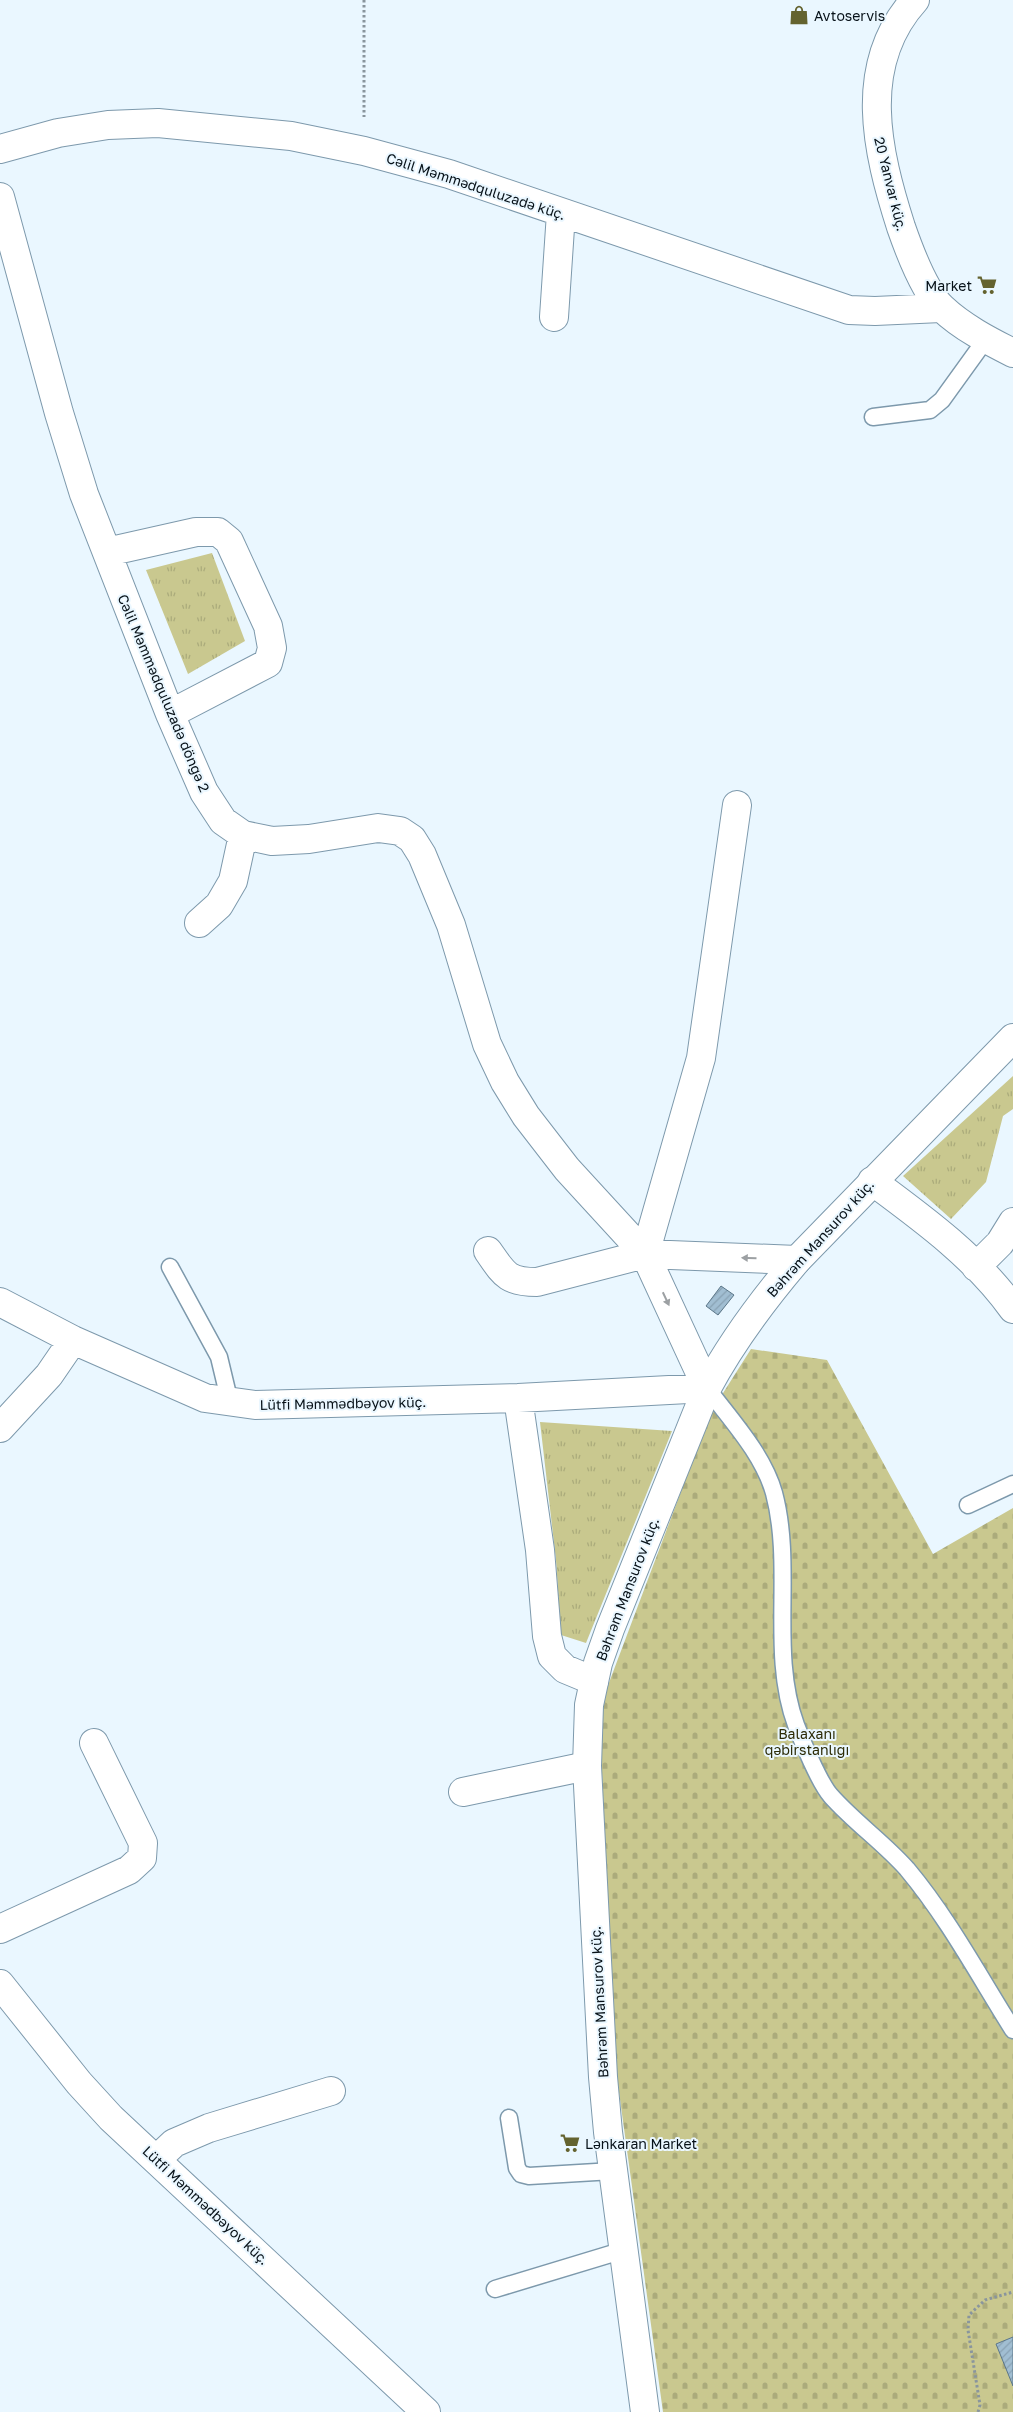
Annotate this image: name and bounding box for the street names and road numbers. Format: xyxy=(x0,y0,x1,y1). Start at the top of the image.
street label: 20 Yanvar küç. xyxy=(871,135,911,233)
street label: Cəlil Məmmədquluzadə küç. xyxy=(384,149,568,223)
street label: Cəlil Məmmədquluzadə döngə 2 xyxy=(115,592,213,794)
street label: Bəhrəm Mansurov küç. xyxy=(763,1176,877,1300)
street label: Lütfi Məmmədbəyov küç. xyxy=(260,1393,426,1413)
street label: Bəhrəm Mansurov küç. xyxy=(592,1515,662,1663)
street label: Bəhrəm Mansurov küç. xyxy=(587,1926,611,2078)
street label: Lütfi Məmmədbəyov küç. xyxy=(139,2142,273,2268)

